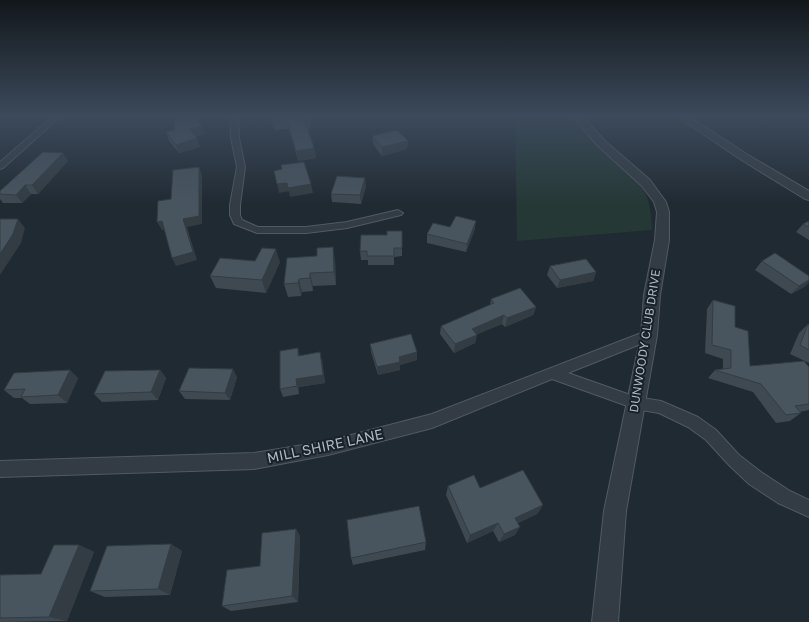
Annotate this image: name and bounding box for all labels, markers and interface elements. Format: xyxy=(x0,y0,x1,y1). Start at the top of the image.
street label: DUNWOODY CLUB DRIVE xyxy=(626,268,663,413)
street label: MILL SHIRE LANE xyxy=(265,425,385,466)

